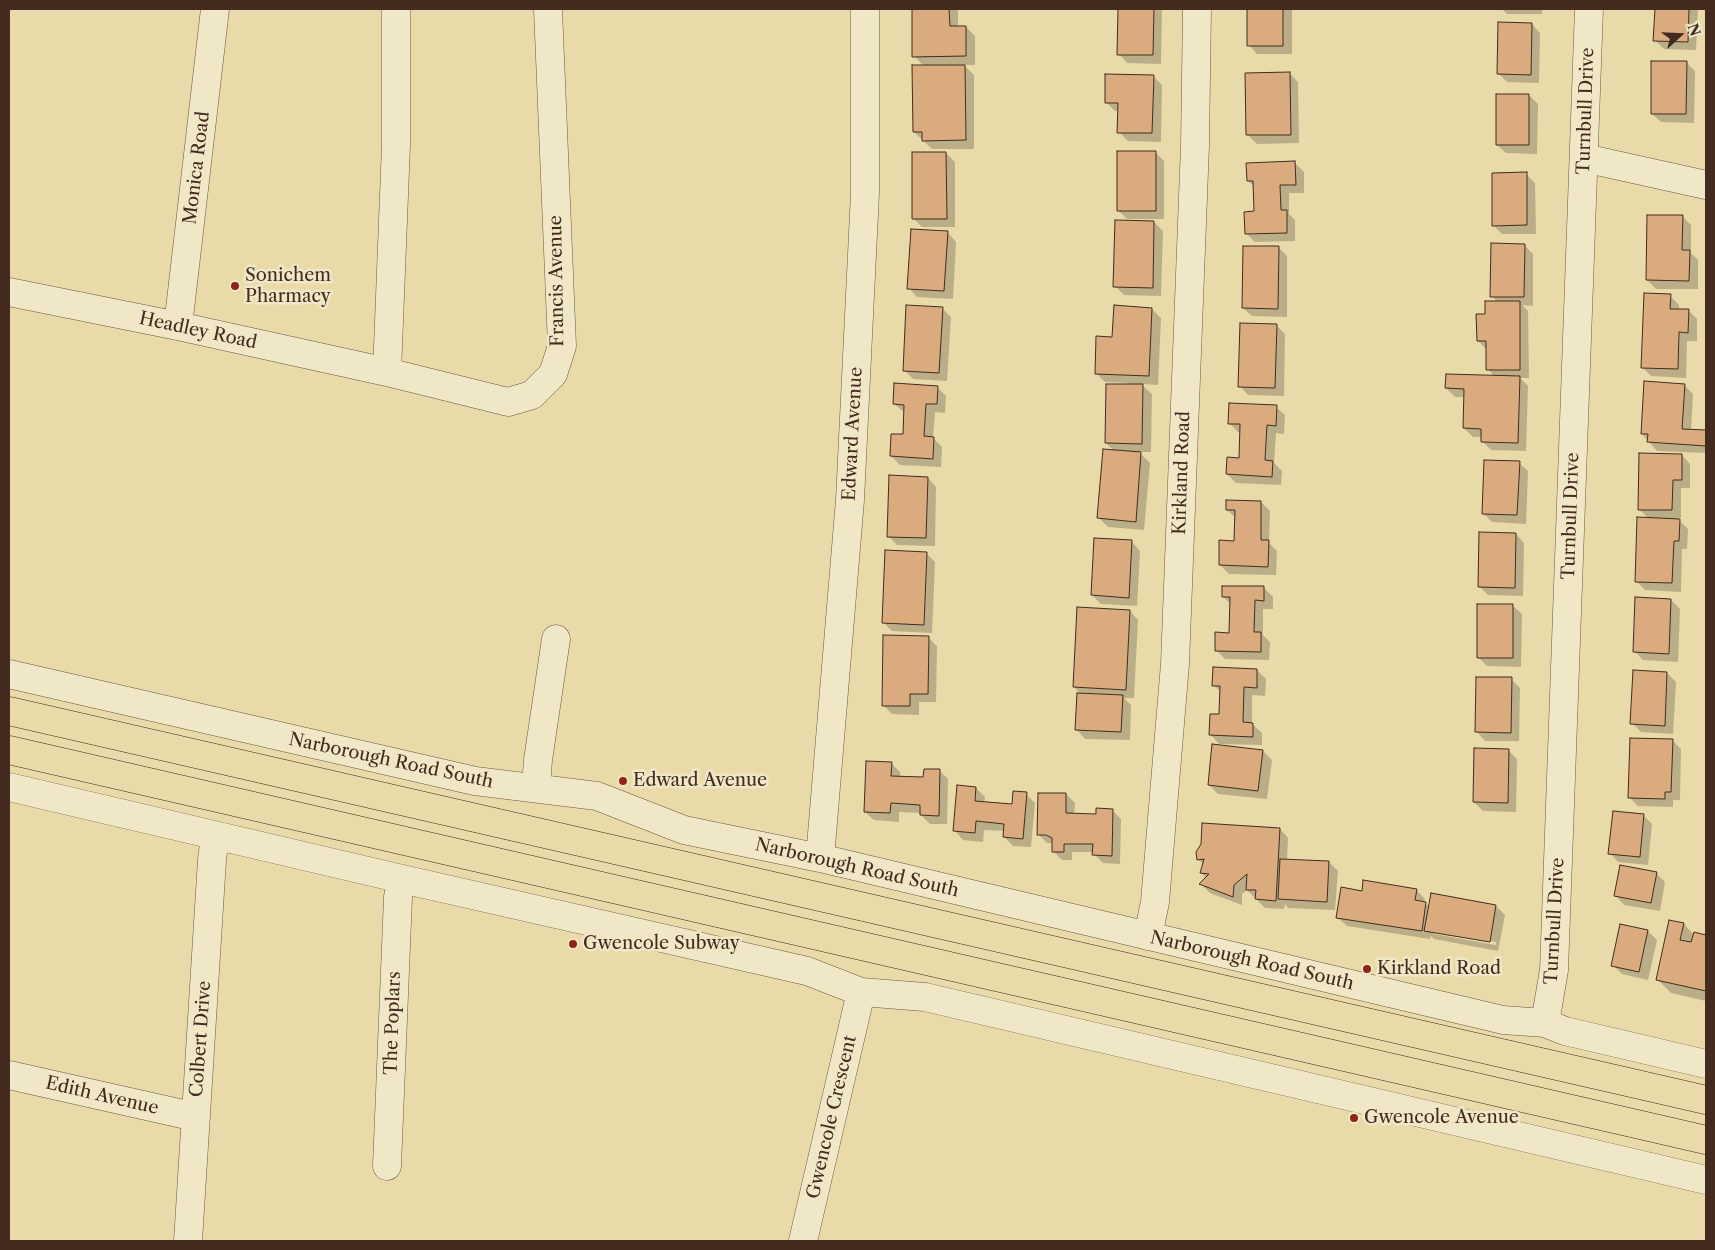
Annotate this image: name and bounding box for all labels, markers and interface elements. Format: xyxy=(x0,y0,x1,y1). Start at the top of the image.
north arrow xyxy=(1655,10,1705,60)
text: N xyxy=(1684,21,1705,39)
street label: Turnbull Drive xyxy=(1573,47,1599,175)
street label: Monica Road xyxy=(179,110,215,226)
street label: Francis Avenue xyxy=(545,215,569,347)
place label: Sonichem Pharmacy xyxy=(245,265,331,308)
marker: Sonichem Pharmacy xyxy=(229,280,241,292)
street label: Headley Road xyxy=(137,308,259,354)
street label: Edward Avenue xyxy=(839,366,867,502)
street label: Kirkland Road xyxy=(1169,411,1195,535)
street label: Turnbull Drive xyxy=(1558,452,1584,580)
street label: Narborough Road South xyxy=(287,729,495,793)
place label: Edward Avenue xyxy=(633,770,767,792)
marker: Edward Avenue xyxy=(617,775,629,787)
street label: Narborough Road South xyxy=(753,834,961,902)
street label: Turnbull Drive xyxy=(1541,857,1569,985)
street label: Narborough Road South xyxy=(1148,927,1356,995)
place label: Gwencole Subway xyxy=(583,933,740,955)
marker: Gwencole Subway xyxy=(567,938,579,950)
place label: Kirkland Road xyxy=(1377,958,1501,980)
marker: Kirkland Road xyxy=(1361,963,1373,975)
street label: The Poplars xyxy=(380,971,406,1075)
street label: Colbert Drive xyxy=(186,980,216,1098)
street label: Gwencole Crescent xyxy=(803,1033,861,1201)
street label: Edith Avenue xyxy=(43,1073,161,1119)
place label: Gwencole Avenue xyxy=(1364,1107,1519,1129)
marker: Gwencole Avenue xyxy=(1348,1112,1360,1124)

